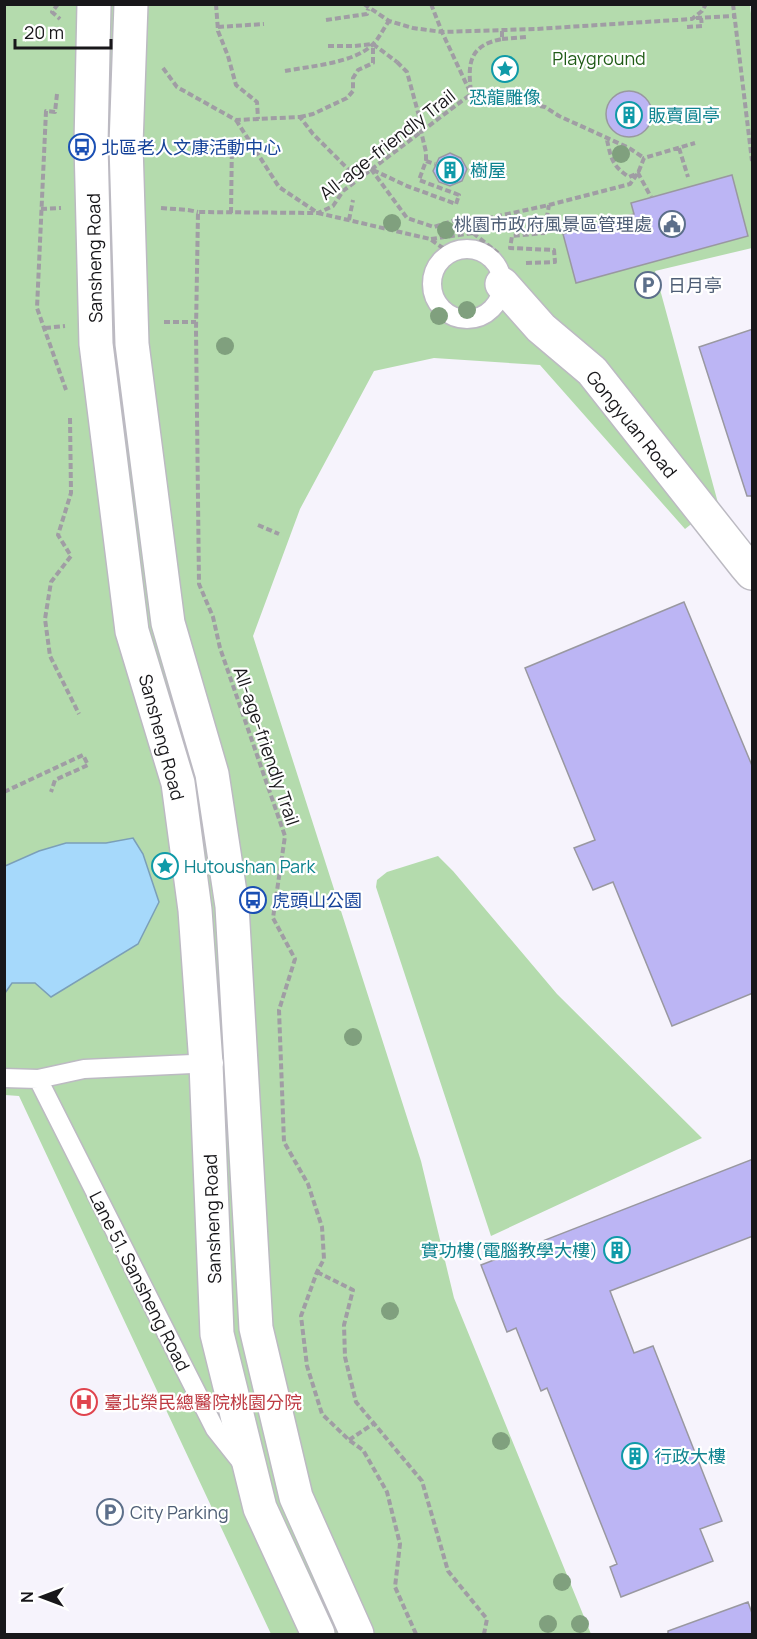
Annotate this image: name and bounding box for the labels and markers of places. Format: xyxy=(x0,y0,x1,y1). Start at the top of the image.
place icon: 恐龍雕像 xyxy=(490,54,520,84)
place label: 恐龍雕像 xyxy=(469,85,541,109)
building icon: 販賣圓亭 xyxy=(614,100,644,130)
place label: 販賣圓亭 xyxy=(648,103,720,127)
bus stop icon: 北區老人文康活動中心 xyxy=(67,132,97,162)
place label: 北區老人文康活動中心 xyxy=(101,135,281,159)
building icon: 樹屋 xyxy=(435,155,465,185)
place label: 樹屋 xyxy=(470,158,506,182)
public building icon: 桃園市政府風景區管理處 xyxy=(657,209,687,239)
place label: 桃園市政府風景區管理處 xyxy=(454,212,652,236)
parking icon: 日月亭 xyxy=(633,270,663,300)
place label: 日月亭 xyxy=(668,273,722,297)
place icon: Hutoushan Park xyxy=(150,851,180,881)
place label: Hutoushan Park xyxy=(184,854,317,878)
bus stop icon: 虎頭山公園 xyxy=(238,885,268,915)
place label: 虎頭山公園 xyxy=(272,888,362,912)
building icon: 實功樓(電腦教學大樓) xyxy=(602,1235,632,1265)
place label: 實功樓(電腦教學大樓) xyxy=(421,1238,598,1262)
hospital icon: 臺北榮民總醫院桃園分院 xyxy=(69,1387,99,1417)
place label: 臺北榮民總醫院桃園分院 xyxy=(104,1390,302,1414)
building icon: 行政大樓 xyxy=(620,1441,650,1471)
place label: 行政大樓 xyxy=(654,1444,726,1468)
parking icon: City Parking xyxy=(95,1497,125,1527)
place label: City Parking xyxy=(130,1500,229,1524)

